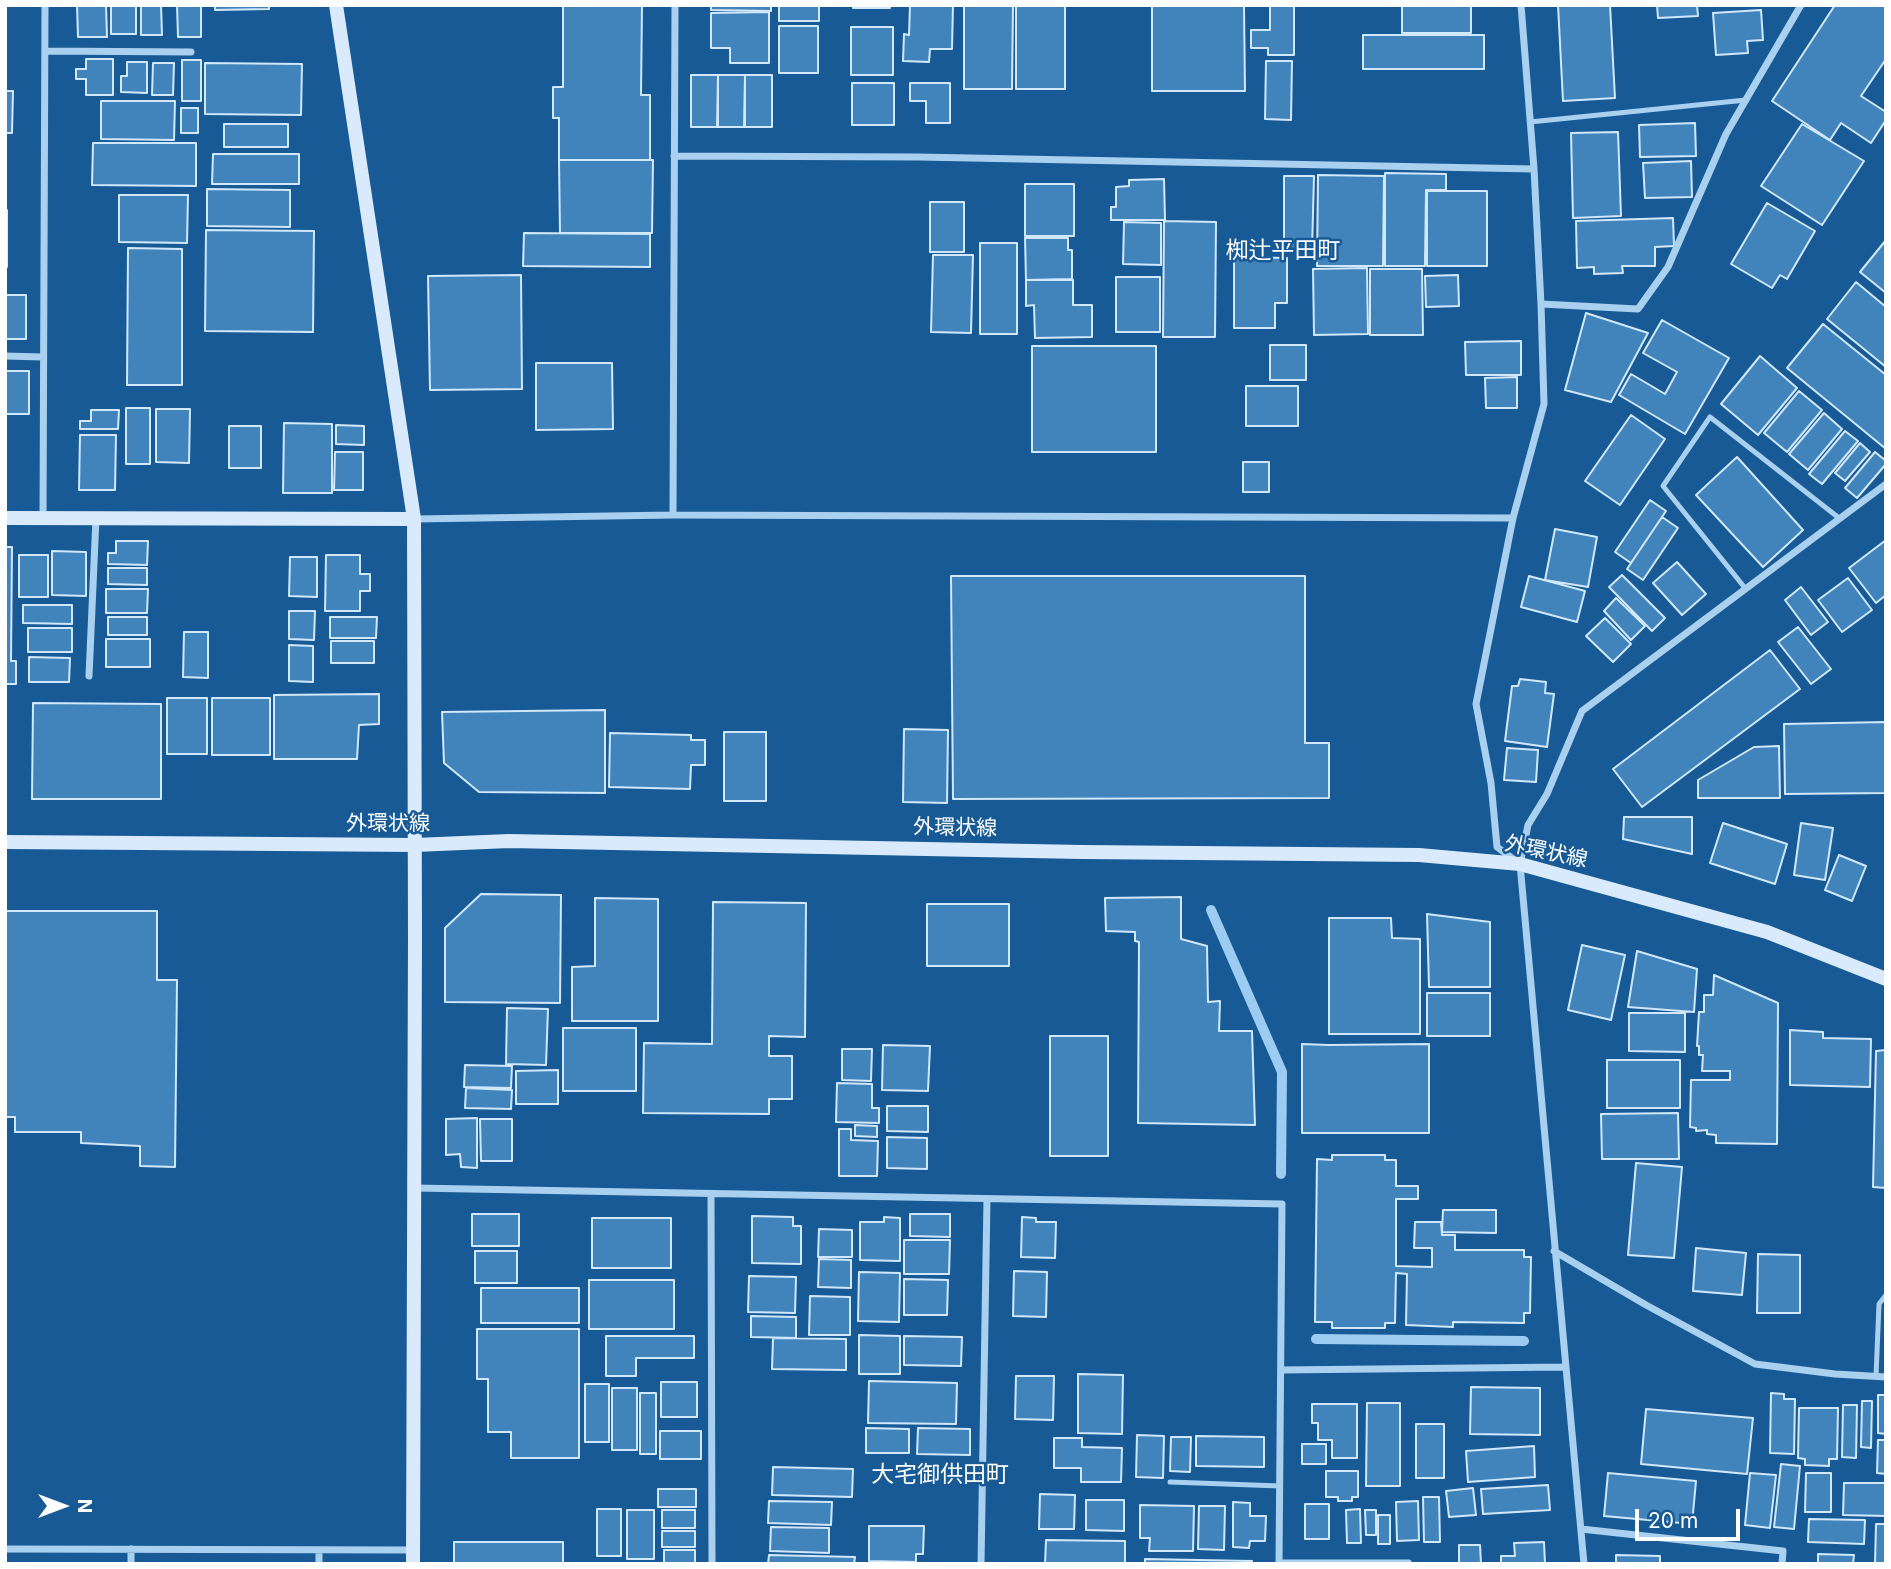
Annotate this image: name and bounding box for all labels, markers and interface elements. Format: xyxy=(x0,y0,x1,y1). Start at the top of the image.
district label: 椥辻平田町 xyxy=(1226,237,1340,265)
street label: 外環状線 xyxy=(346,811,430,837)
street label: 外環状線 xyxy=(913,815,997,841)
street label: 外環状線 xyxy=(1502,831,1590,873)
district label: 大宅御供田町 xyxy=(871,1461,1009,1489)
north arrow xyxy=(28,1471,98,1541)
scale bar xyxy=(1639,1496,1744,1540)
text: N xyxy=(73,1499,96,1513)
text: 20 m xyxy=(1648,1508,1698,1533)

